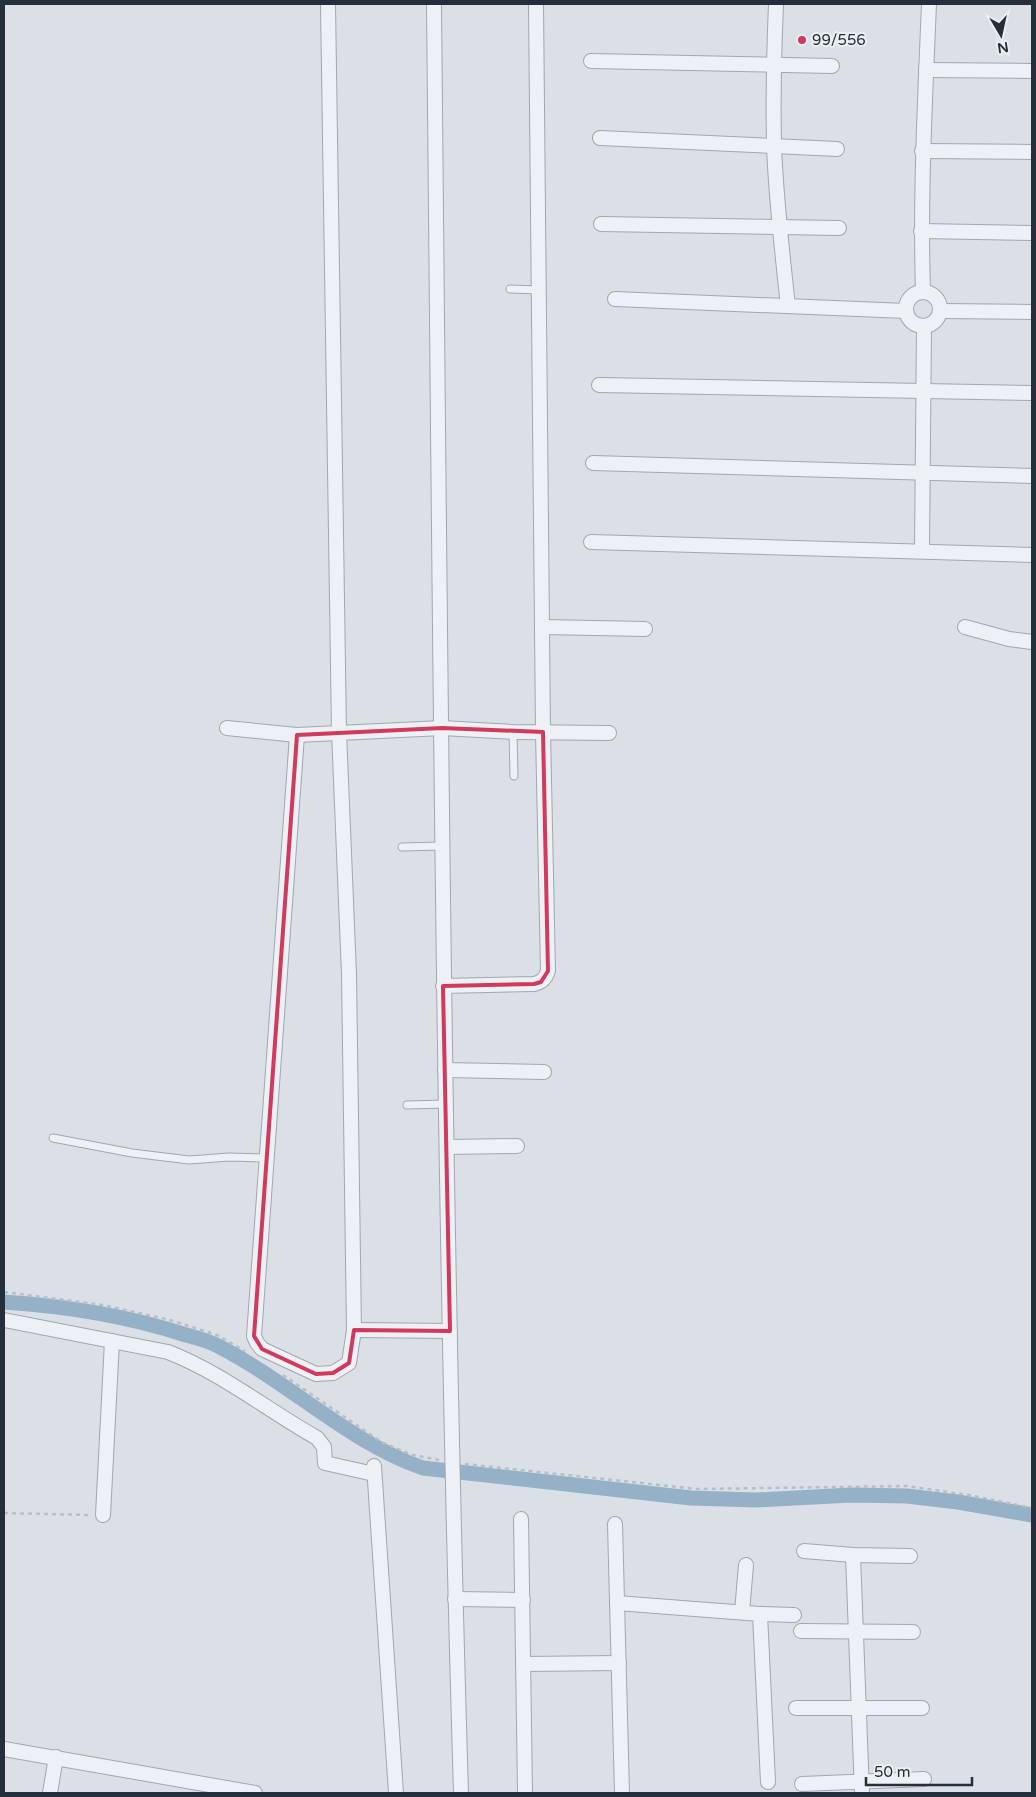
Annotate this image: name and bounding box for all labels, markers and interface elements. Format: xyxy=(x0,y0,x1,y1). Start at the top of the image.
north arrow xyxy=(976,10,1026,60)
place label: 99/556 xyxy=(812,31,866,49)
marker: 99/556 xyxy=(796,34,808,46)
text: N xyxy=(996,38,1010,57)
scale bar xyxy=(866,1754,972,1786)
text: 50 m xyxy=(874,1763,911,1781)

